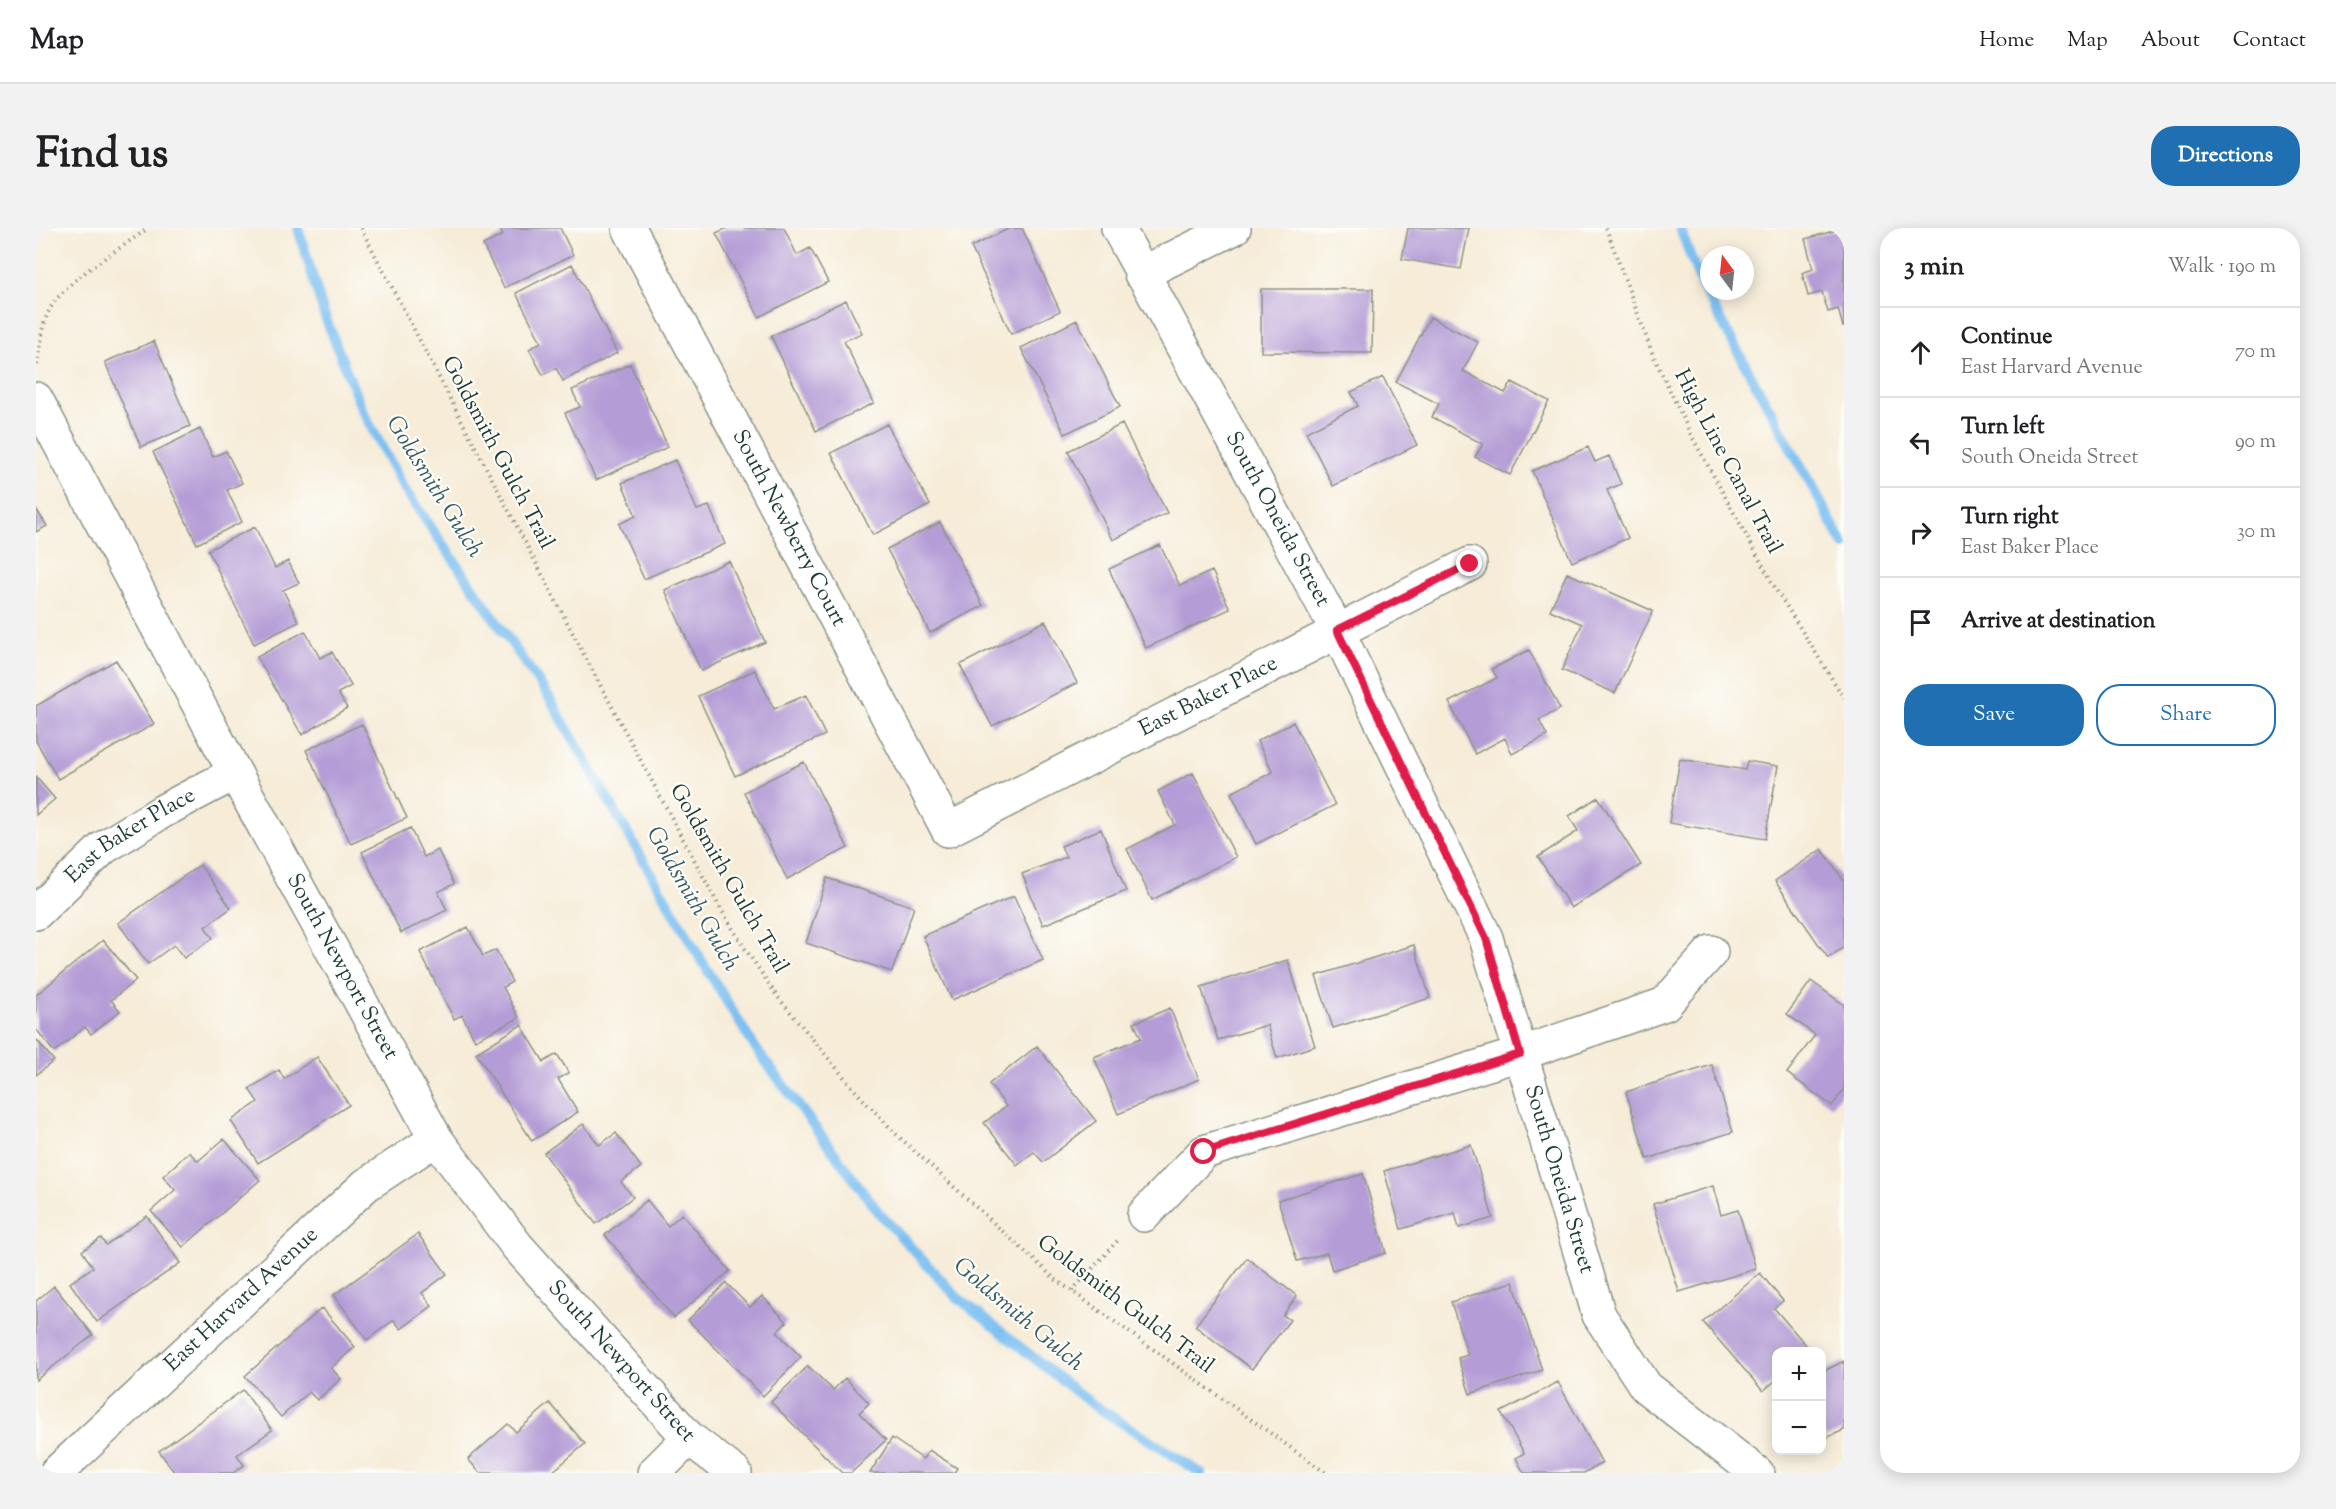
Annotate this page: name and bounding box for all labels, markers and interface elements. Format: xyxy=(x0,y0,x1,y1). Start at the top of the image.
text: Map xyxy=(30,21,84,61)
text: Home xyxy=(1979,26,2034,56)
text: Map xyxy=(2067,26,2108,56)
text: About xyxy=(2141,26,2200,56)
text: Contact xyxy=(2233,26,2306,56)
text: Find us xyxy=(36,126,168,186)
button: Directions xyxy=(2151,126,2300,186)
north arrow xyxy=(1700,246,1754,300)
text: 3 min xyxy=(1904,249,1964,286)
text: Walk · 190 m xyxy=(2168,253,2276,282)
text: Continue xyxy=(1961,322,2052,354)
icon: ahead xyxy=(1904,336,1937,369)
text: 70 m xyxy=(2235,338,2276,367)
street label: Goldsmith Gulch Trail xyxy=(435,352,559,554)
text: East Harvard Avenue xyxy=(1961,354,2143,383)
street label: High Line Canal Trail xyxy=(1665,364,1789,560)
water label: Goldsmith Gulch xyxy=(379,411,489,563)
text: Turn left xyxy=(1961,412,2044,444)
street label: South Newberry Court xyxy=(723,424,854,633)
street label: South Oneida Street xyxy=(1216,426,1338,613)
icon: left xyxy=(1904,426,1937,459)
text: 90 m xyxy=(2235,428,2276,457)
text: South Oneida Street xyxy=(1961,444,2138,473)
text: Turn right xyxy=(1961,502,2058,534)
icon: right xyxy=(1904,516,1937,549)
text: 30 m xyxy=(2237,518,2276,547)
text: East Baker Place xyxy=(1961,534,2099,563)
route end xyxy=(1456,550,1482,576)
icon: arrive xyxy=(1904,606,1937,639)
text: Arrive at destination xyxy=(1961,606,2156,638)
street label: East Baker Place xyxy=(1134,648,1284,746)
button: Save xyxy=(1904,684,2084,746)
button: Share xyxy=(2096,684,2276,746)
street label: Goldsmith Gulch Trail xyxy=(663,779,793,979)
street label: East Baker Place xyxy=(59,780,201,892)
water label: Goldsmith Gulch xyxy=(639,822,745,976)
street label: South Newport Street xyxy=(277,868,406,1066)
street label: South Oneida Street xyxy=(1515,1081,1602,1278)
route start xyxy=(1190,1138,1216,1164)
street label: East Harvard Avenue xyxy=(158,1220,326,1380)
street label: Goldsmith Gulch Trail xyxy=(1030,1228,1220,1382)
water label: Goldsmith Gulch xyxy=(945,1250,1091,1380)
street label: South Newport Street xyxy=(539,1274,703,1450)
map controls xyxy=(1772,1347,1826,1455)
button: + xyxy=(1772,1347,1826,1401)
button: − xyxy=(1772,1401,1826,1455)

